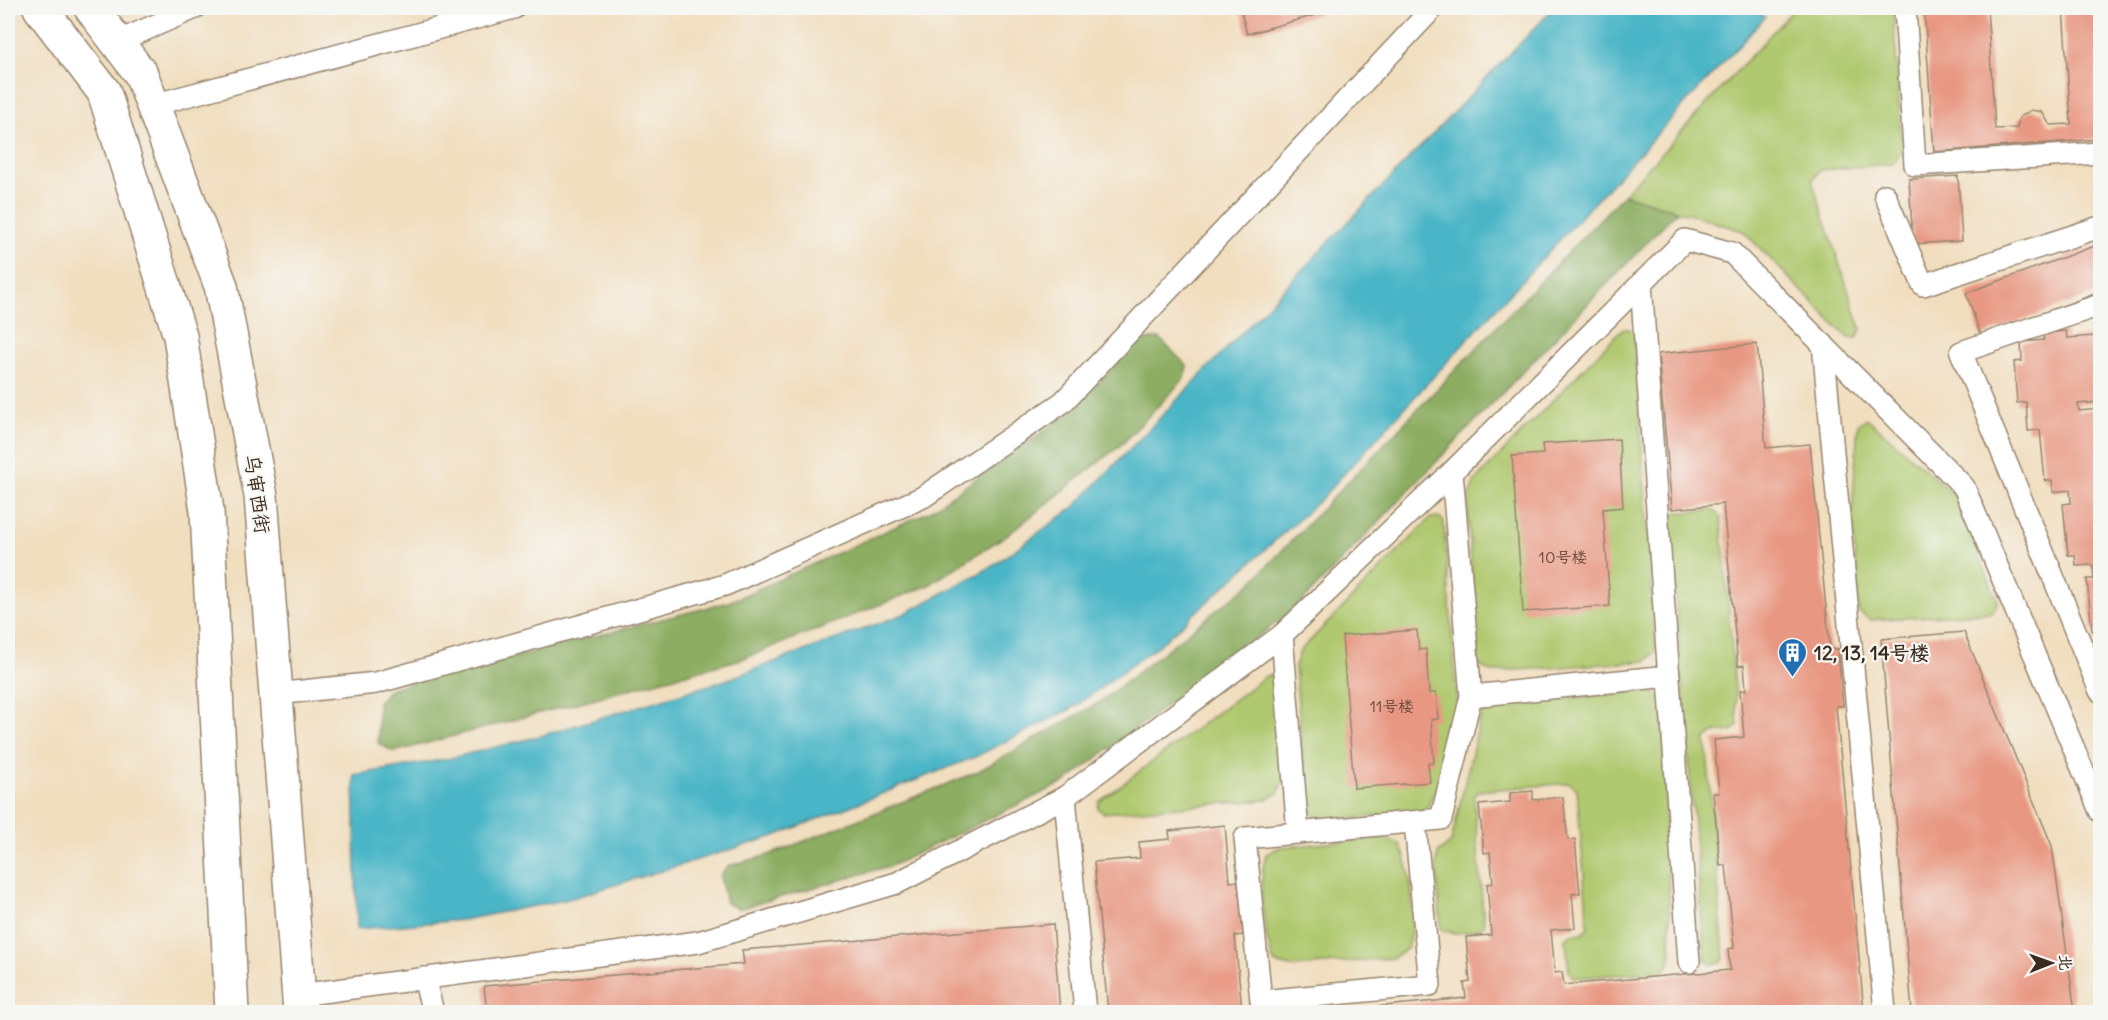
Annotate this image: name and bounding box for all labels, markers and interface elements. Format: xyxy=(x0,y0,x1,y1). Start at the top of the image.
street label: 乌审西街 xyxy=(240,453,276,535)
house number: 10号楼 xyxy=(1539,547,1587,567)
building icon: 12, 13, 14号楼 xyxy=(1777,636,1809,678)
place label: 12, 13, 14号楼 xyxy=(1814,640,1930,665)
house number: 11号楼 xyxy=(1370,696,1414,716)
north arrow xyxy=(2021,933,2081,993)
text: 北 xyxy=(2056,955,2076,971)

